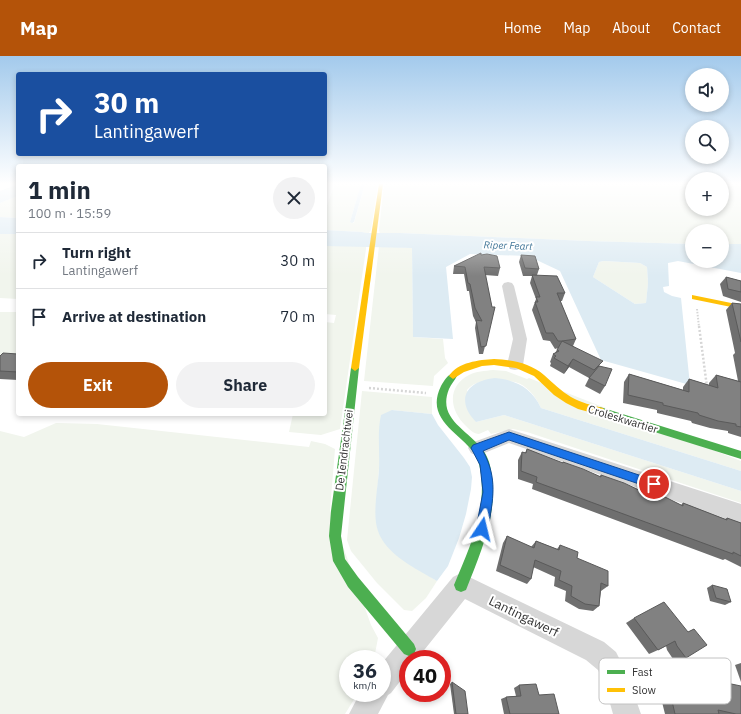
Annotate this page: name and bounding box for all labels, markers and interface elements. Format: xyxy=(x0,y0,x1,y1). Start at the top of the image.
text: Map xyxy=(20,16,58,40)
text: Home xyxy=(504,19,541,37)
text: Map xyxy=(563,19,590,37)
text: About xyxy=(612,19,650,37)
text: Contact xyxy=(672,19,721,37)
map controls xyxy=(685,68,729,268)
button: sound xyxy=(685,68,729,112)
text: 30 m xyxy=(94,84,159,121)
icon: right xyxy=(28,88,80,140)
text: Lantingawerf xyxy=(94,120,199,143)
button: search xyxy=(685,120,729,164)
button: + xyxy=(685,172,729,216)
text: 1 min xyxy=(28,174,91,206)
button: close xyxy=(273,177,315,219)
text: 100 m · 15:59 xyxy=(28,205,111,222)
button: − xyxy=(685,224,729,268)
water label: Riper Feart xyxy=(483,238,533,253)
text: Turn right xyxy=(62,243,131,262)
icon: right xyxy=(28,250,50,272)
text: 30 m xyxy=(280,251,315,270)
text: Lantingawerf xyxy=(62,262,138,279)
icon: arrive xyxy=(28,306,50,328)
text: Arrive at destination xyxy=(62,307,206,326)
text: 70 m xyxy=(280,307,315,326)
button: Exit xyxy=(28,362,168,408)
button: Share xyxy=(176,362,315,408)
street label: Croleskwartier xyxy=(586,402,660,436)
street label: De Iendrachtwei xyxy=(332,409,356,491)
pin xyxy=(637,467,671,501)
icon: arrive xyxy=(643,473,665,495)
position arrow xyxy=(461,508,503,550)
street label: Lantingawerf xyxy=(486,592,562,641)
speed limit sign: 40 xyxy=(399,650,451,702)
text: 36 xyxy=(353,657,377,684)
legend xyxy=(599,658,731,704)
text: Fast xyxy=(632,665,653,679)
text: km/h xyxy=(353,679,377,692)
text: Slow xyxy=(632,683,656,697)

